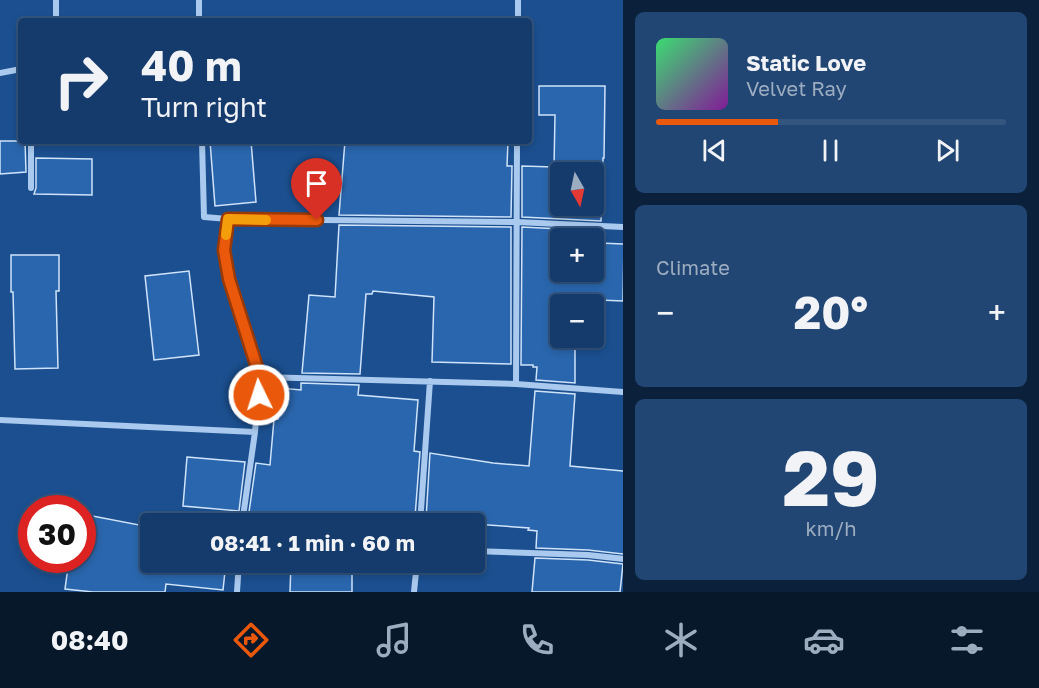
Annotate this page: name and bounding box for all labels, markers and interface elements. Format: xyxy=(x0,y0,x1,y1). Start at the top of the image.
text: 40 m xyxy=(141,40,242,90)
icon: right xyxy=(42,42,120,120)
text: Static Love xyxy=(746,49,866,76)
text: Velvet Ray xyxy=(746,76,847,100)
text: Turn right xyxy=(141,91,267,123)
icon: previous xyxy=(698,134,731,167)
icon: pause xyxy=(814,134,847,167)
icon: next xyxy=(931,134,964,167)
pin xyxy=(291,158,342,220)
north arrow xyxy=(550,162,604,216)
map controls xyxy=(550,162,604,348)
icon: arrive xyxy=(300,167,333,200)
button: + xyxy=(550,228,604,282)
text: Climate xyxy=(656,255,730,279)
text: 20° xyxy=(794,285,868,339)
text: − xyxy=(656,293,674,332)
text: + xyxy=(988,293,1006,332)
button: − xyxy=(550,294,604,348)
position arrow xyxy=(227,363,291,427)
text: 29 xyxy=(782,430,880,523)
speed limit sign: 30 xyxy=(18,495,96,573)
text: km/h xyxy=(806,516,856,540)
text: 08:41 · 1 min · 60 m xyxy=(210,529,415,556)
icon: directions xyxy=(230,619,272,661)
icon: music xyxy=(373,619,415,661)
icon: phone xyxy=(516,619,558,661)
icon: climate xyxy=(660,619,702,661)
icon: car xyxy=(803,619,845,661)
icon: filters xyxy=(946,619,988,661)
text: 08:40 xyxy=(51,624,129,656)

